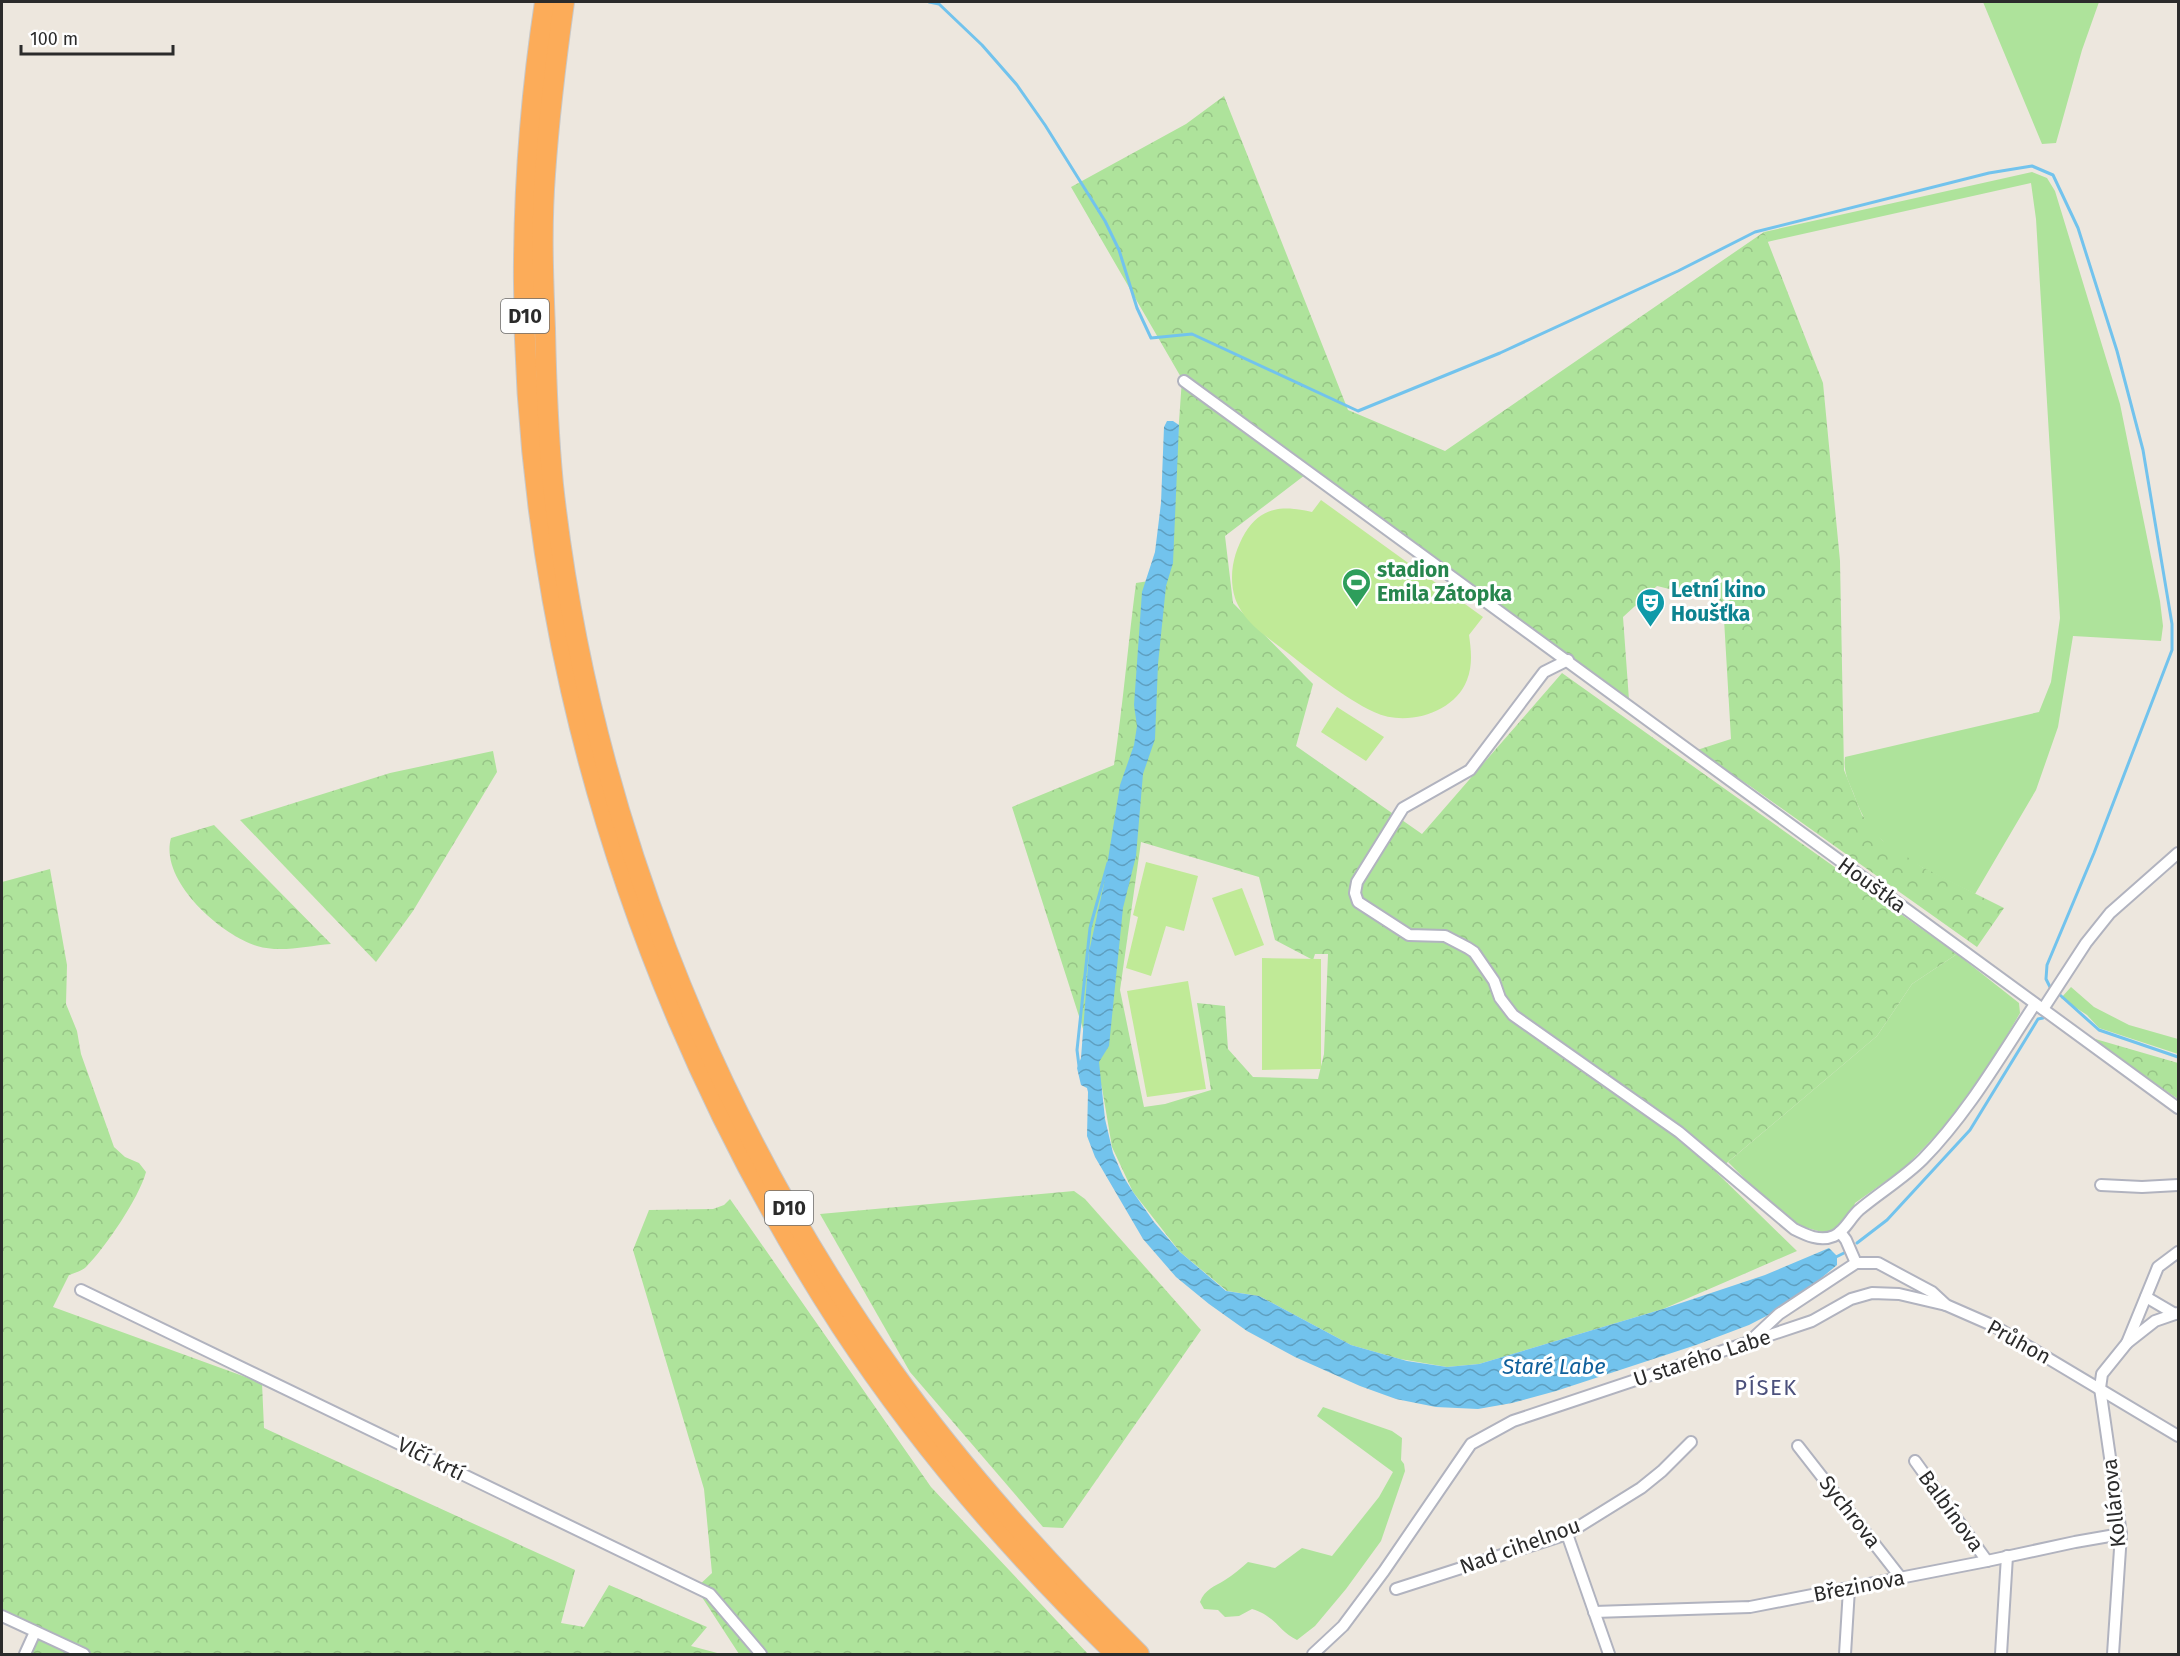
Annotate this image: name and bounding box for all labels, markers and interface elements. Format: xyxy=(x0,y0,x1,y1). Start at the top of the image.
scale bar xyxy=(21,18,172,56)
text: 100 m xyxy=(30,28,78,50)
road number: D10 xyxy=(501,299,549,333)
place label: stadion Emila Zátopka xyxy=(1377,557,1512,607)
sports icon: stadion Emila Zátopka xyxy=(1340,566,1372,608)
place label: Letní kino Houšťka xyxy=(1671,577,1766,627)
theatre icon: Letní kino Houšťka xyxy=(1634,586,1666,628)
street label: Houštka xyxy=(1833,852,1911,918)
road number: D10 xyxy=(765,1191,813,1225)
street label: Průhon xyxy=(1983,1314,2055,1370)
street label: U starého Labe xyxy=(1630,1324,1774,1392)
water label: Staré Labe xyxy=(1501,1353,1606,1380)
district label: PÍSEK xyxy=(1734,1374,1798,1401)
street label: Vlčí krtí xyxy=(393,1432,469,1486)
street label: Kollárova xyxy=(2096,1457,2132,1549)
street label: Balbínova xyxy=(1913,1465,1989,1557)
street label: Sychrova xyxy=(1814,1471,1886,1553)
street label: Nad cihelnou xyxy=(1456,1512,1584,1580)
street label: Březinova xyxy=(1811,1564,1907,1608)

